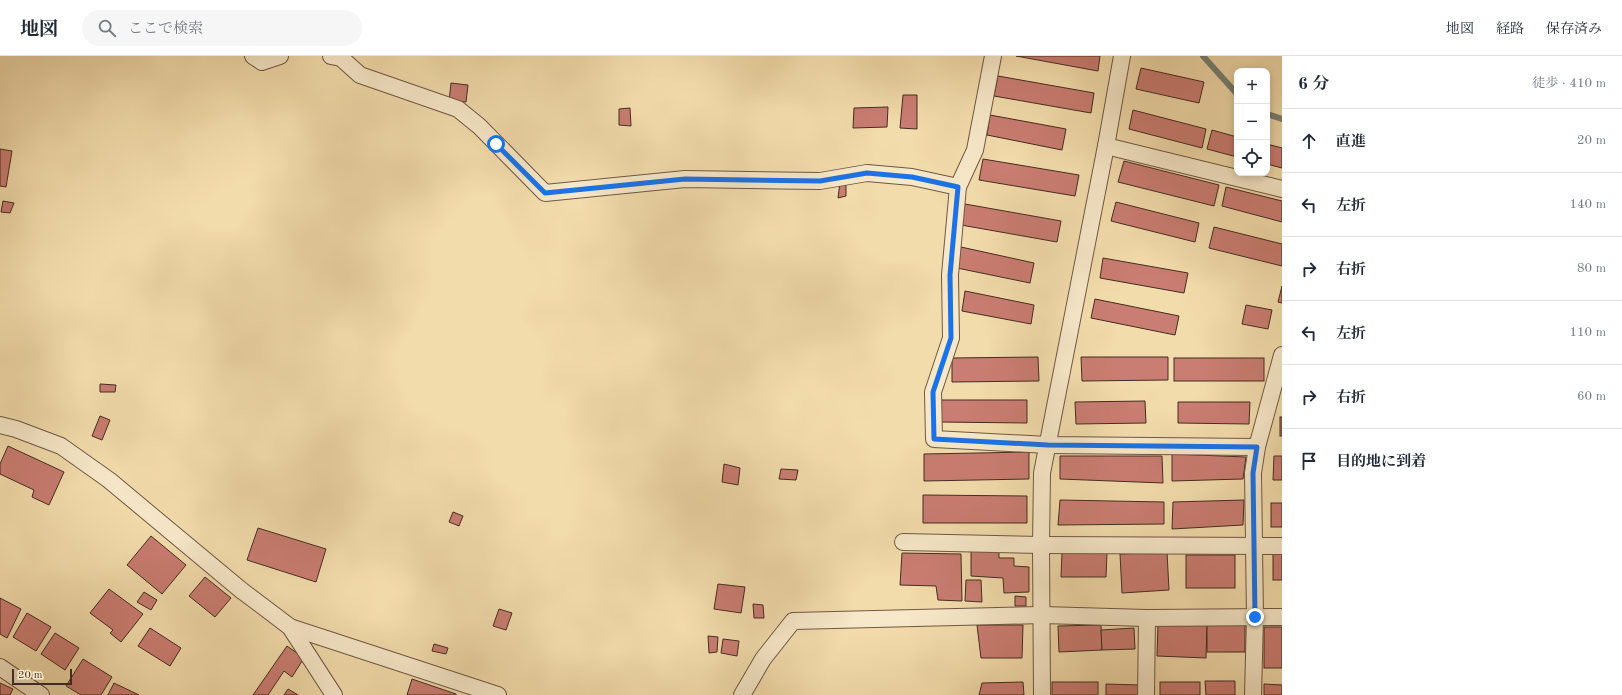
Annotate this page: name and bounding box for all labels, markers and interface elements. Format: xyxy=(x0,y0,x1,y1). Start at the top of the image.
search box xyxy=(82,10,362,46)
icon: search xyxy=(96,17,118,39)
text: 地図 xyxy=(20,21,58,40)
text: ここで検索 xyxy=(128,22,203,37)
text: 地図 xyxy=(1446,22,1474,36)
text: 経路 xyxy=(1496,22,1524,36)
text: 保存済み xyxy=(1546,22,1602,36)
map controls xyxy=(1234,68,1270,176)
button: + xyxy=(1234,68,1270,104)
text: 6 分 xyxy=(1298,76,1330,93)
text: 徒歩 · 410 m xyxy=(1532,77,1606,90)
button: − xyxy=(1234,104,1270,140)
icon: ahead xyxy=(1298,130,1320,152)
text: 20 m xyxy=(1577,134,1606,147)
route start xyxy=(487,135,505,153)
text: 直進 xyxy=(1336,135,1366,150)
button: locate xyxy=(1234,140,1270,176)
icon: left xyxy=(1298,194,1320,216)
text: 140 m xyxy=(1569,198,1606,211)
text: 左折 xyxy=(1336,199,1366,214)
icon: right xyxy=(1298,258,1320,280)
text: 80 m xyxy=(1577,262,1606,275)
text: 右折 xyxy=(1336,263,1366,278)
icon: left xyxy=(1298,322,1320,344)
text: 110 m xyxy=(1569,326,1606,339)
text: 左折 xyxy=(1336,327,1366,342)
icon: right xyxy=(1298,386,1320,408)
text: 60 m xyxy=(1577,390,1606,403)
text: 右折 xyxy=(1336,391,1366,406)
icon: arrive xyxy=(1298,450,1320,472)
text: 目的地に到着 xyxy=(1336,455,1426,470)
route end xyxy=(1246,608,1264,626)
scale bar xyxy=(12,667,72,686)
text: 20 m xyxy=(18,670,43,681)

